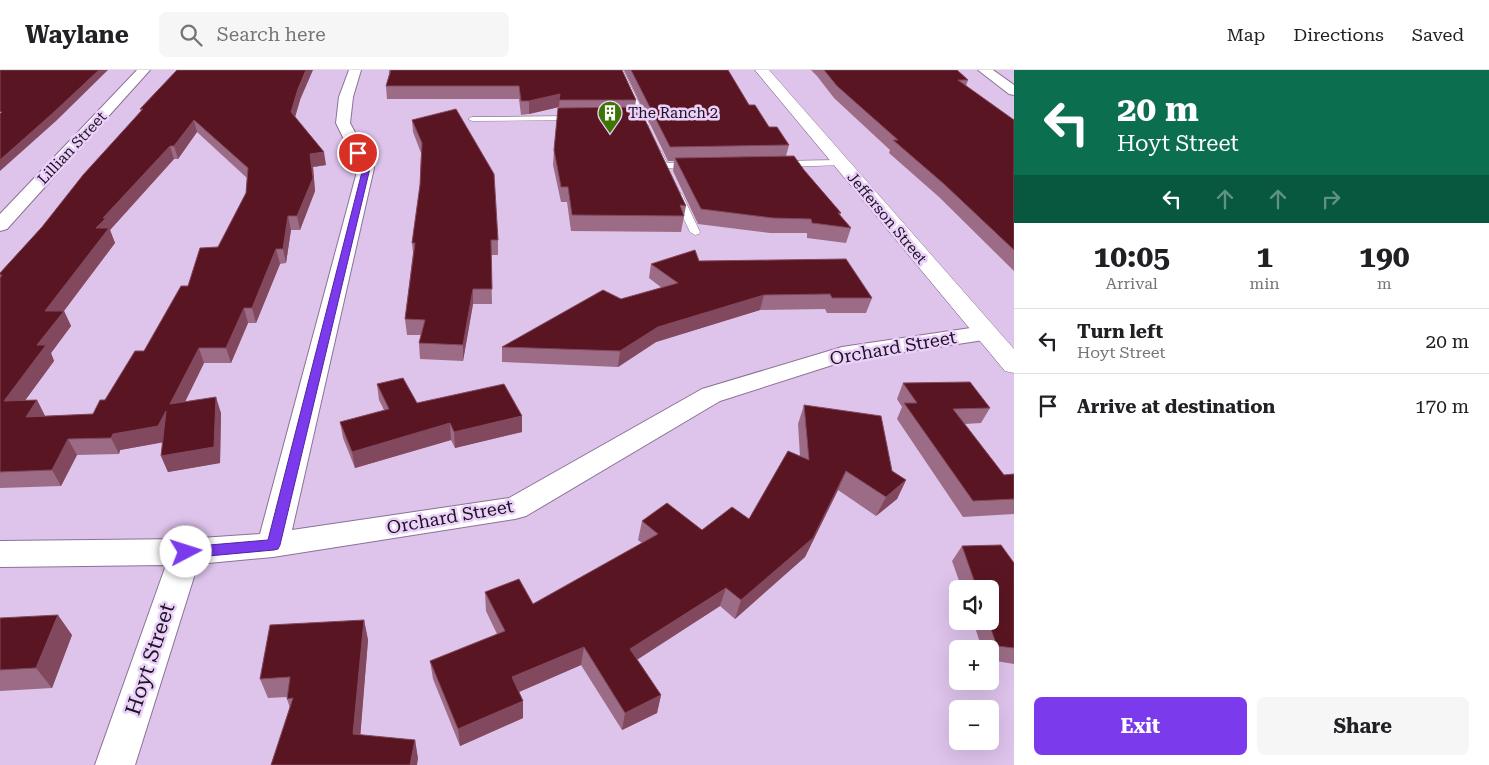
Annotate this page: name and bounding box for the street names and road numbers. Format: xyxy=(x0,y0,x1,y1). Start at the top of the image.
street label: Lillian Street xyxy=(34,108,110,188)
street label: Jefferson Street xyxy=(843,168,931,268)
street label: Orchard Street xyxy=(828,326,958,369)
street label: Orchard Street xyxy=(385,495,515,538)
street label: Hoyt Street xyxy=(121,600,179,718)

